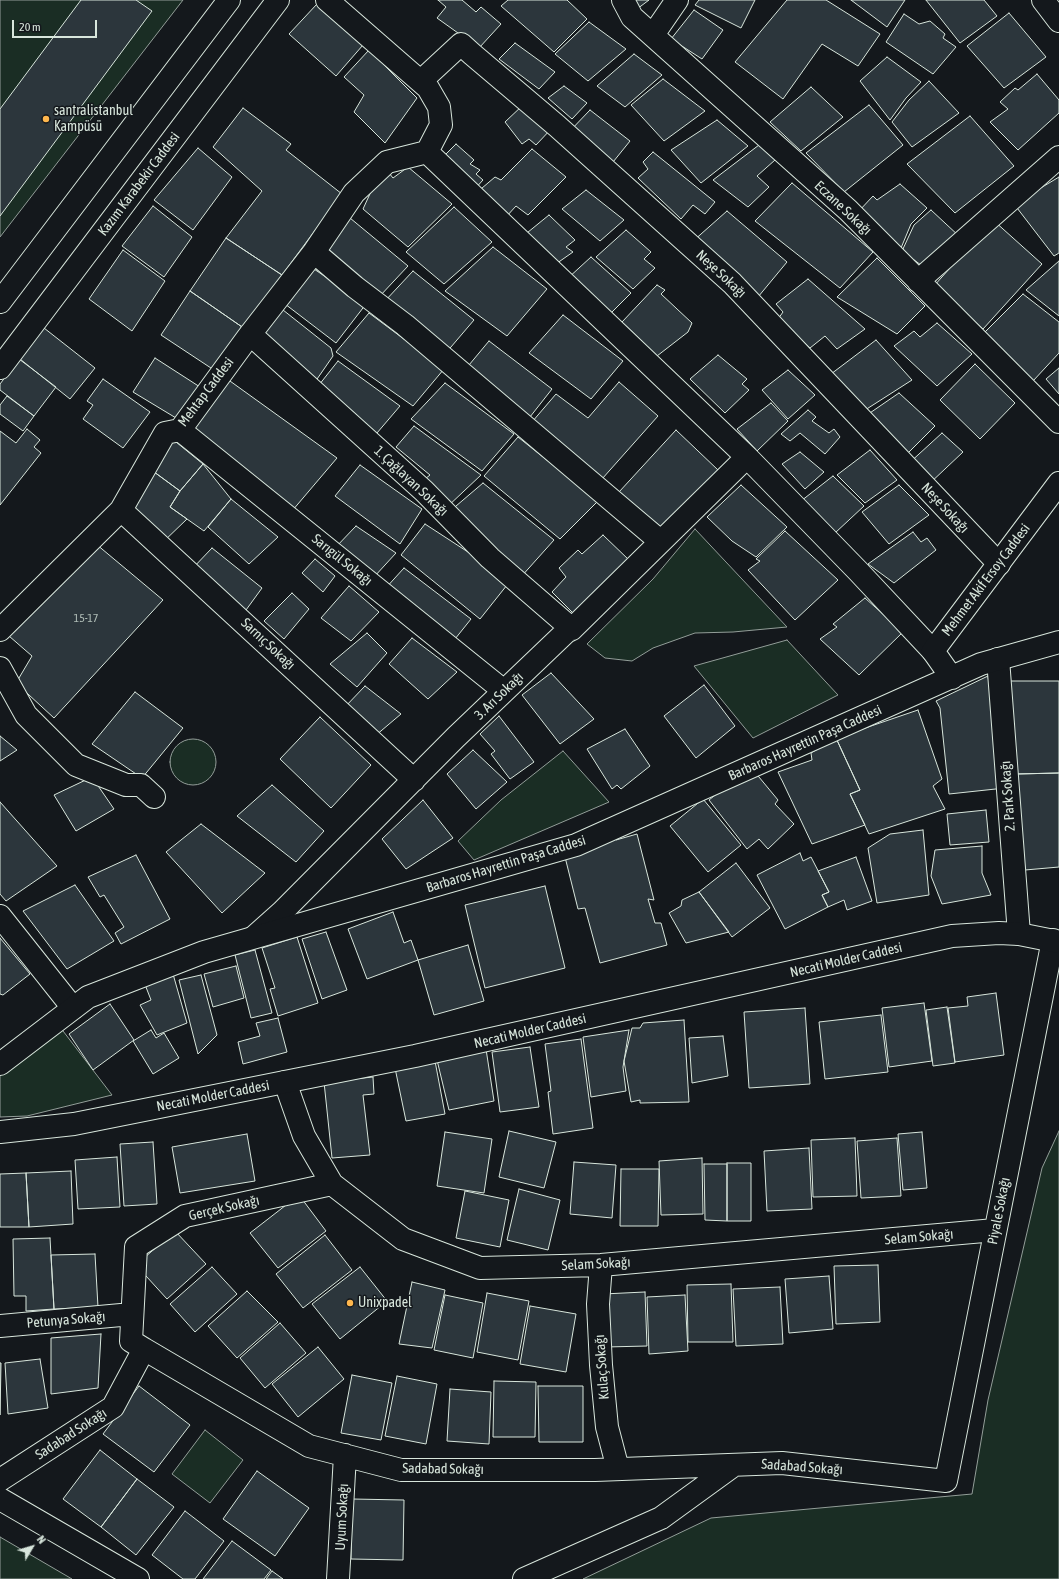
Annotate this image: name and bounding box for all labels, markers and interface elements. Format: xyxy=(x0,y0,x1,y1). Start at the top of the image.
scale bar xyxy=(14,12,99,38)
text: 20 m xyxy=(19,20,41,34)
place label: santralistanbul Kampüsü xyxy=(54,103,133,136)
marker: santralistanbul Kampüsü xyxy=(41,114,51,124)
street label: Kazım Karabekir Caddesi xyxy=(95,129,183,239)
street label: Eczane Sokağı xyxy=(811,177,875,239)
street label: Neşe Sokağı xyxy=(693,247,749,301)
street label: Mehtap Caddesi xyxy=(175,354,237,430)
street label: 1. Çağlayan Sokağı xyxy=(370,442,452,520)
street label: Neşe Sokağı xyxy=(918,480,972,536)
street label: Mehmet Akif Ersoy Caddesi xyxy=(938,521,1034,639)
street label: Sarıgül Sokağı xyxy=(309,531,375,589)
house number: 15-17 xyxy=(74,611,98,625)
street label: Sarnıç Sokağı xyxy=(237,615,299,673)
street label: 3. Arı Sokağı xyxy=(471,669,527,723)
street label: Barbaros Hayrettin Paşa Caddesi xyxy=(726,702,884,784)
street label: 2. Park Sokağı xyxy=(997,760,1019,832)
street label: Barbaros Hayrettin Paşa Caddesi xyxy=(424,832,588,896)
street label: Necati Molder Caddesi xyxy=(788,939,904,981)
street label: Necati Molder Caddesi xyxy=(472,1010,588,1052)
street label: Necati Molder Caddesi xyxy=(155,1077,271,1115)
street label: Piyale Sokağı xyxy=(984,1176,1014,1246)
street label: Gerçek Sokağı xyxy=(187,1192,261,1224)
street label: Selam Sokağı xyxy=(884,1226,954,1248)
street label: Selam Sokağı xyxy=(561,1254,631,1274)
place label: Unixpadel xyxy=(358,1295,412,1311)
marker: Unixpadel xyxy=(345,1298,355,1308)
street label: Petunya Sokağı xyxy=(26,1308,106,1332)
street label: Kulaç Sokağı xyxy=(591,1334,613,1400)
street label: Sadabad Sokağı xyxy=(32,1405,110,1463)
street label: Sadabad Sokağı xyxy=(761,1456,843,1478)
street label: Sadabad Sokağı xyxy=(402,1460,484,1478)
street label: Uyum Sokağı xyxy=(332,1483,352,1551)
north arrow xyxy=(12,1527,52,1567)
text: N xyxy=(35,1533,48,1546)

